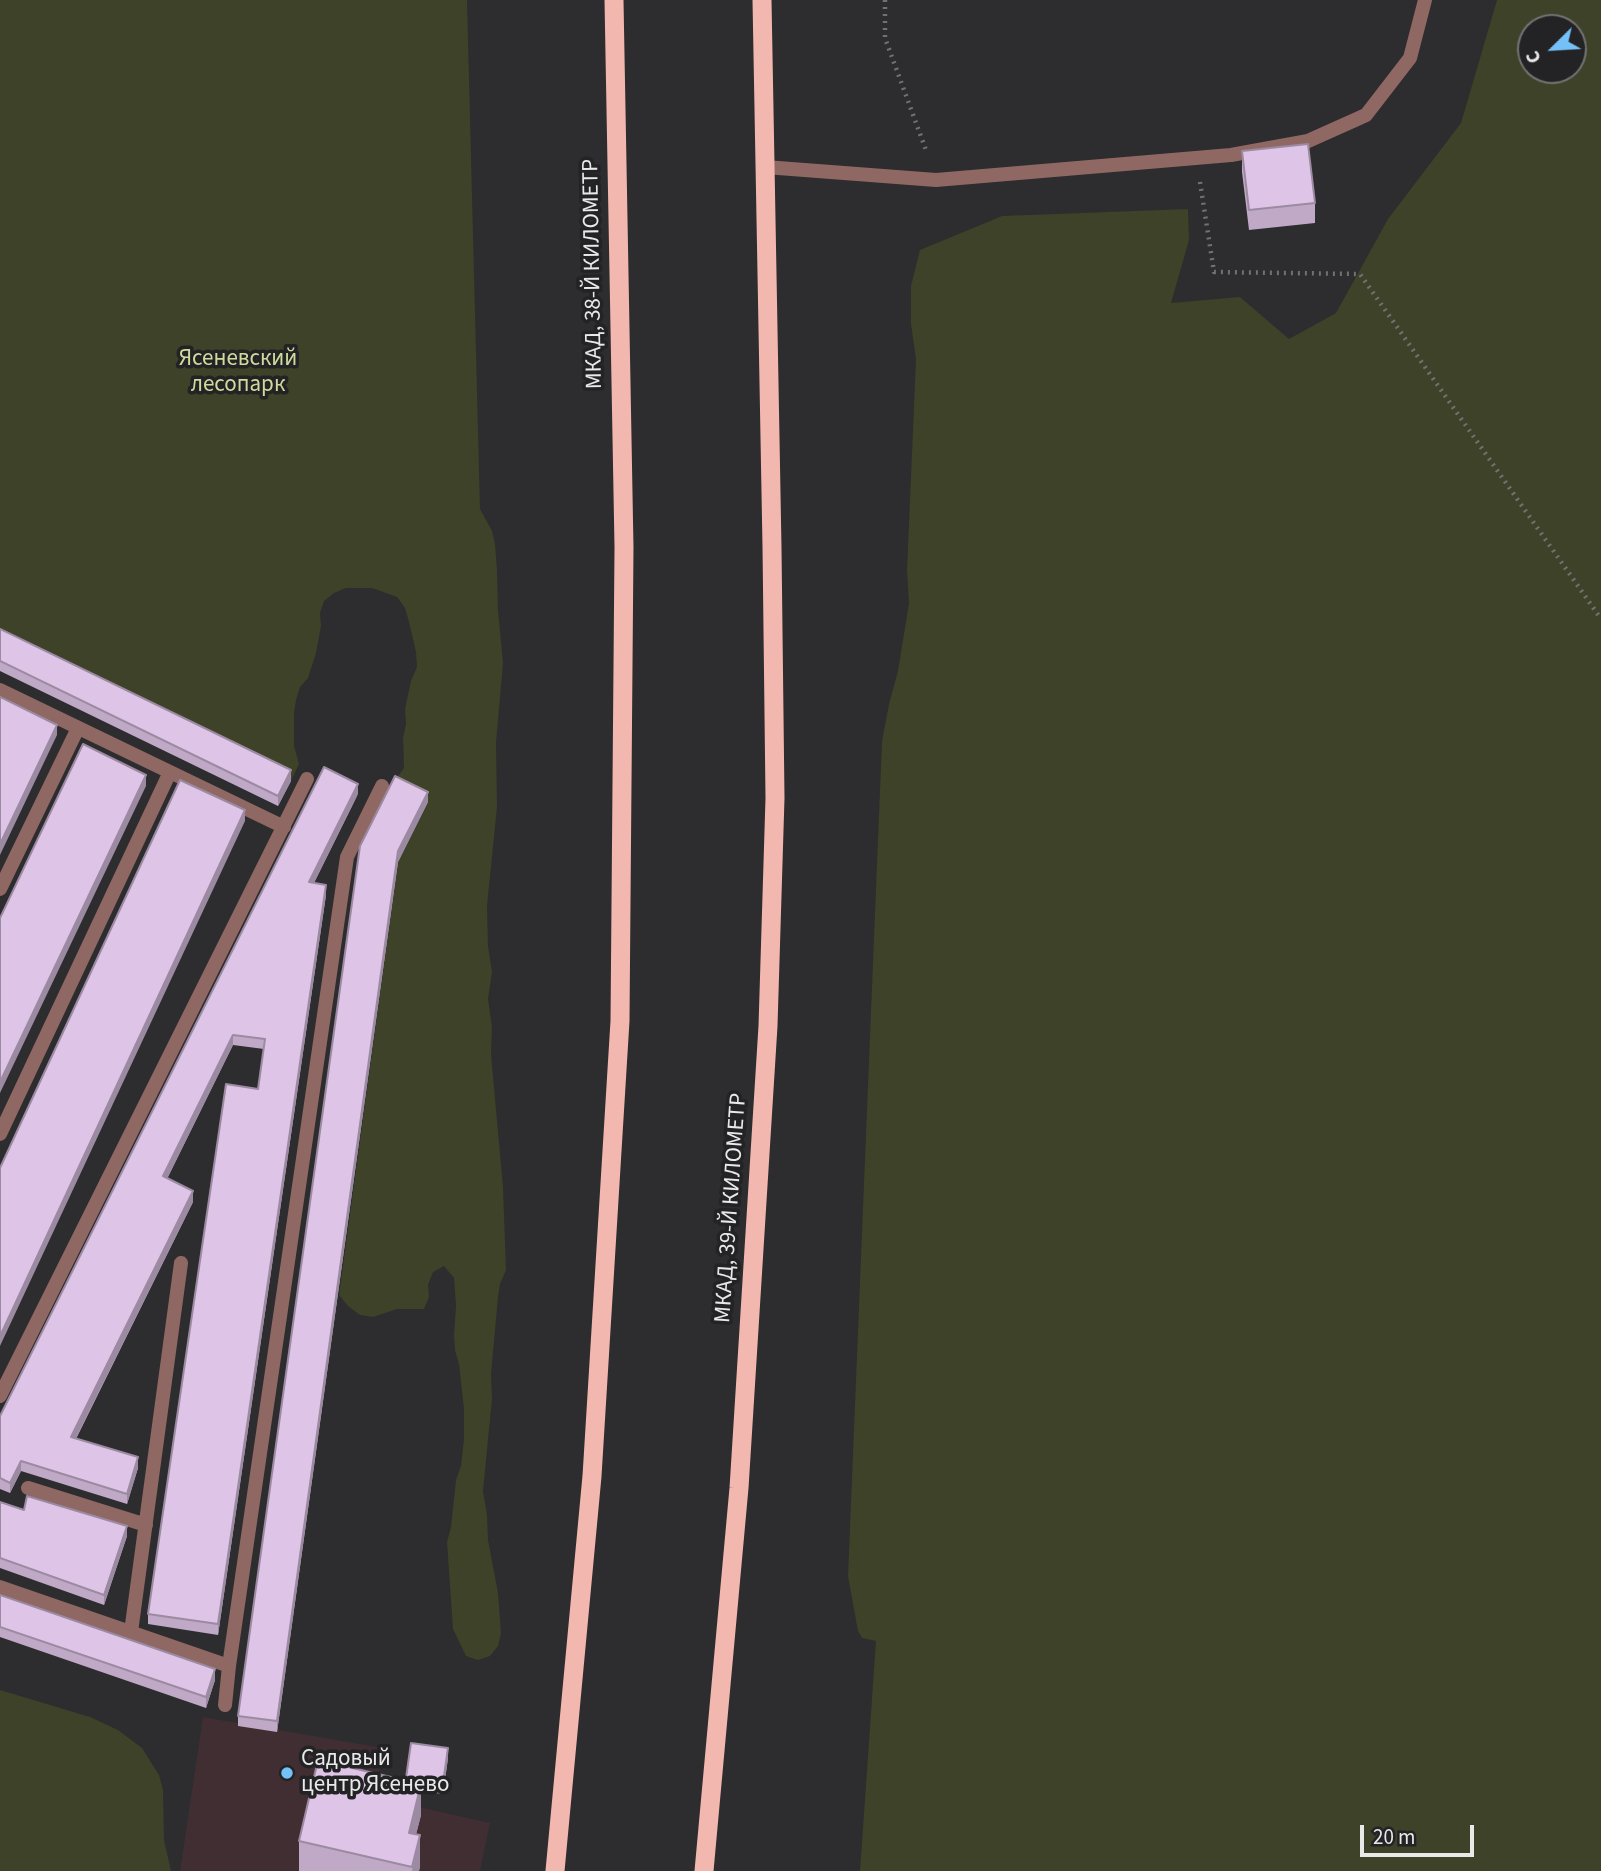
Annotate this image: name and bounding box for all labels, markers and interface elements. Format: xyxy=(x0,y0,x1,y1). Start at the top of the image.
north arrow xyxy=(1517,14,1587,84)
text: С xyxy=(1520,46,1549,67)
street label: МКАД, 38-Й КИЛОМЕТР xyxy=(578,159,610,389)
park label: Ясеневский лесопарк xyxy=(179,346,297,400)
street label: МКАД, 39-Й КИЛОМЕТР xyxy=(710,1092,754,1324)
place label: Садовый центр Ясенево xyxy=(301,1746,449,1800)
marker: Садовый центр Ясенево xyxy=(279,1765,295,1781)
scale bar xyxy=(1363,1812,1477,1856)
text: 20 m xyxy=(1373,1822,1415,1852)

